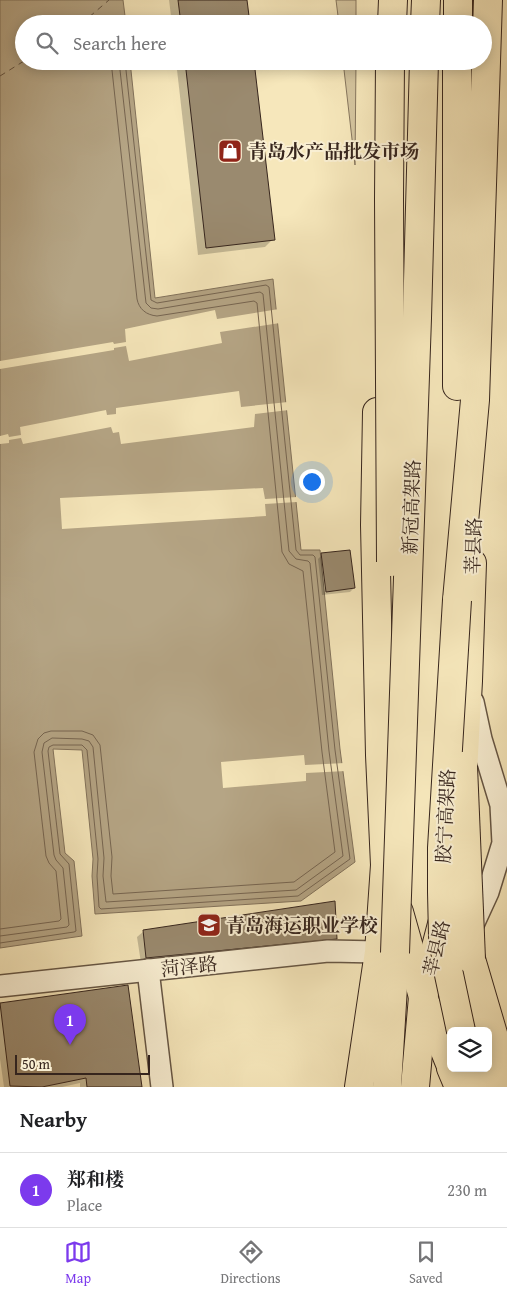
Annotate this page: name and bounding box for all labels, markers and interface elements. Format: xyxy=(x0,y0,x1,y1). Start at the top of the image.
search box xyxy=(15,15,492,70)
icon: search xyxy=(33,29,61,57)
text: Search here xyxy=(73,29,167,57)
place label: 青岛水产品批发市场 xyxy=(248,137,419,165)
shop icon: 青岛水产品批发市场 xyxy=(217,138,243,164)
street label: 新冠高架路 xyxy=(395,459,427,555)
your location xyxy=(299,469,325,495)
street label: 莘县路 xyxy=(458,517,488,575)
street label: 胶宁高架路 xyxy=(429,768,461,864)
place label: 青岛海运职业学校 xyxy=(226,911,378,939)
school or university icon: 青岛海运职业学校 xyxy=(196,912,222,938)
street label: 莘县路 xyxy=(416,917,456,979)
street label: 菏泽路 xyxy=(159,949,219,983)
pin: 1 xyxy=(54,1004,86,1045)
map controls xyxy=(447,1027,492,1072)
button: layers xyxy=(447,1027,492,1072)
scale bar xyxy=(15,1052,150,1075)
text: 50 m xyxy=(22,1054,50,1074)
text: Nearby xyxy=(20,1104,87,1135)
text: 郑和楼 xyxy=(67,1165,124,1193)
text: 1 xyxy=(32,1178,40,1202)
text: 230 m xyxy=(447,1178,487,1202)
text: Place xyxy=(67,1193,102,1217)
tab: Map xyxy=(64,1238,92,1288)
tab: Directions xyxy=(220,1238,281,1288)
tab: Saved xyxy=(409,1238,443,1288)

